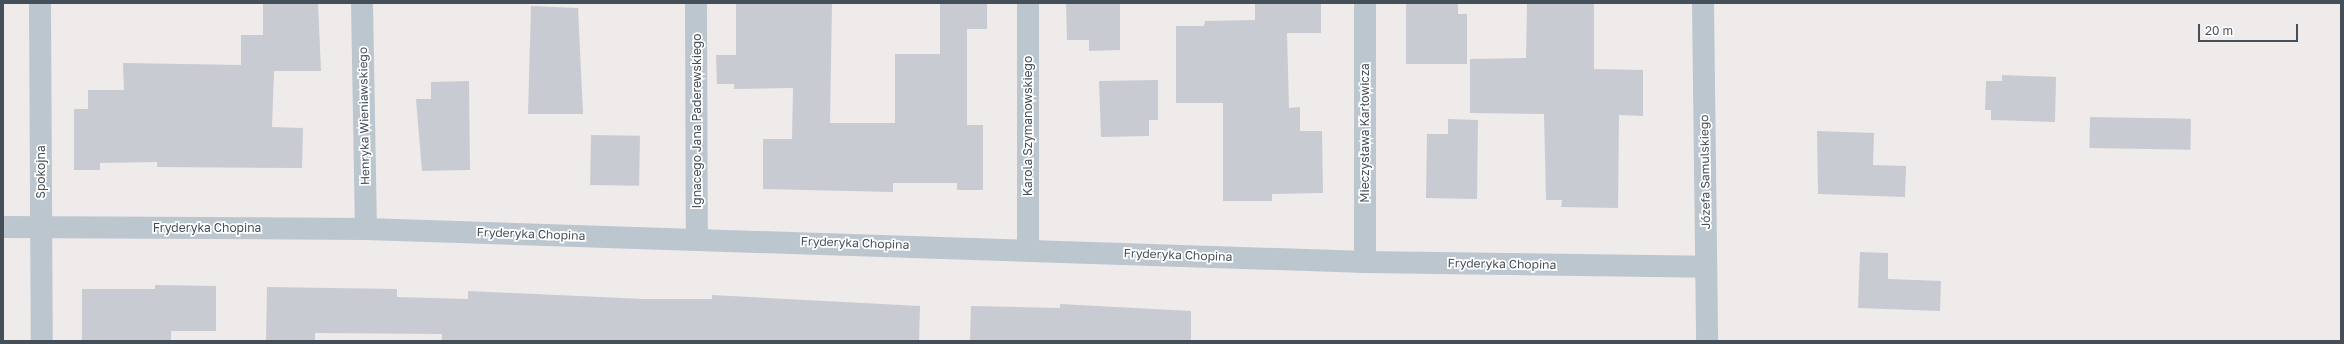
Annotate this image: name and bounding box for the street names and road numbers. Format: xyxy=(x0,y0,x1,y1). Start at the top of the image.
street label: Ignacego Jana Paderewskiego xyxy=(690,34,704,208)
street label: Henryka Wieniawskiego xyxy=(356,47,372,185)
street label: Karola Szymanowskiego xyxy=(1021,56,1035,196)
street label: Mieczysława Karłowicza xyxy=(1358,63,1372,203)
street label: Józefa Samulskiego xyxy=(1697,114,1713,230)
street label: Spokojna xyxy=(34,145,48,199)
street label: Fryderyka Chopina xyxy=(153,221,261,235)
street label: Fryderyka Chopina xyxy=(476,225,586,243)
street label: Fryderyka Chopina xyxy=(800,234,910,252)
street label: Fryderyka Chopina xyxy=(1123,246,1233,264)
street label: Fryderyka Chopina xyxy=(1448,256,1556,272)

